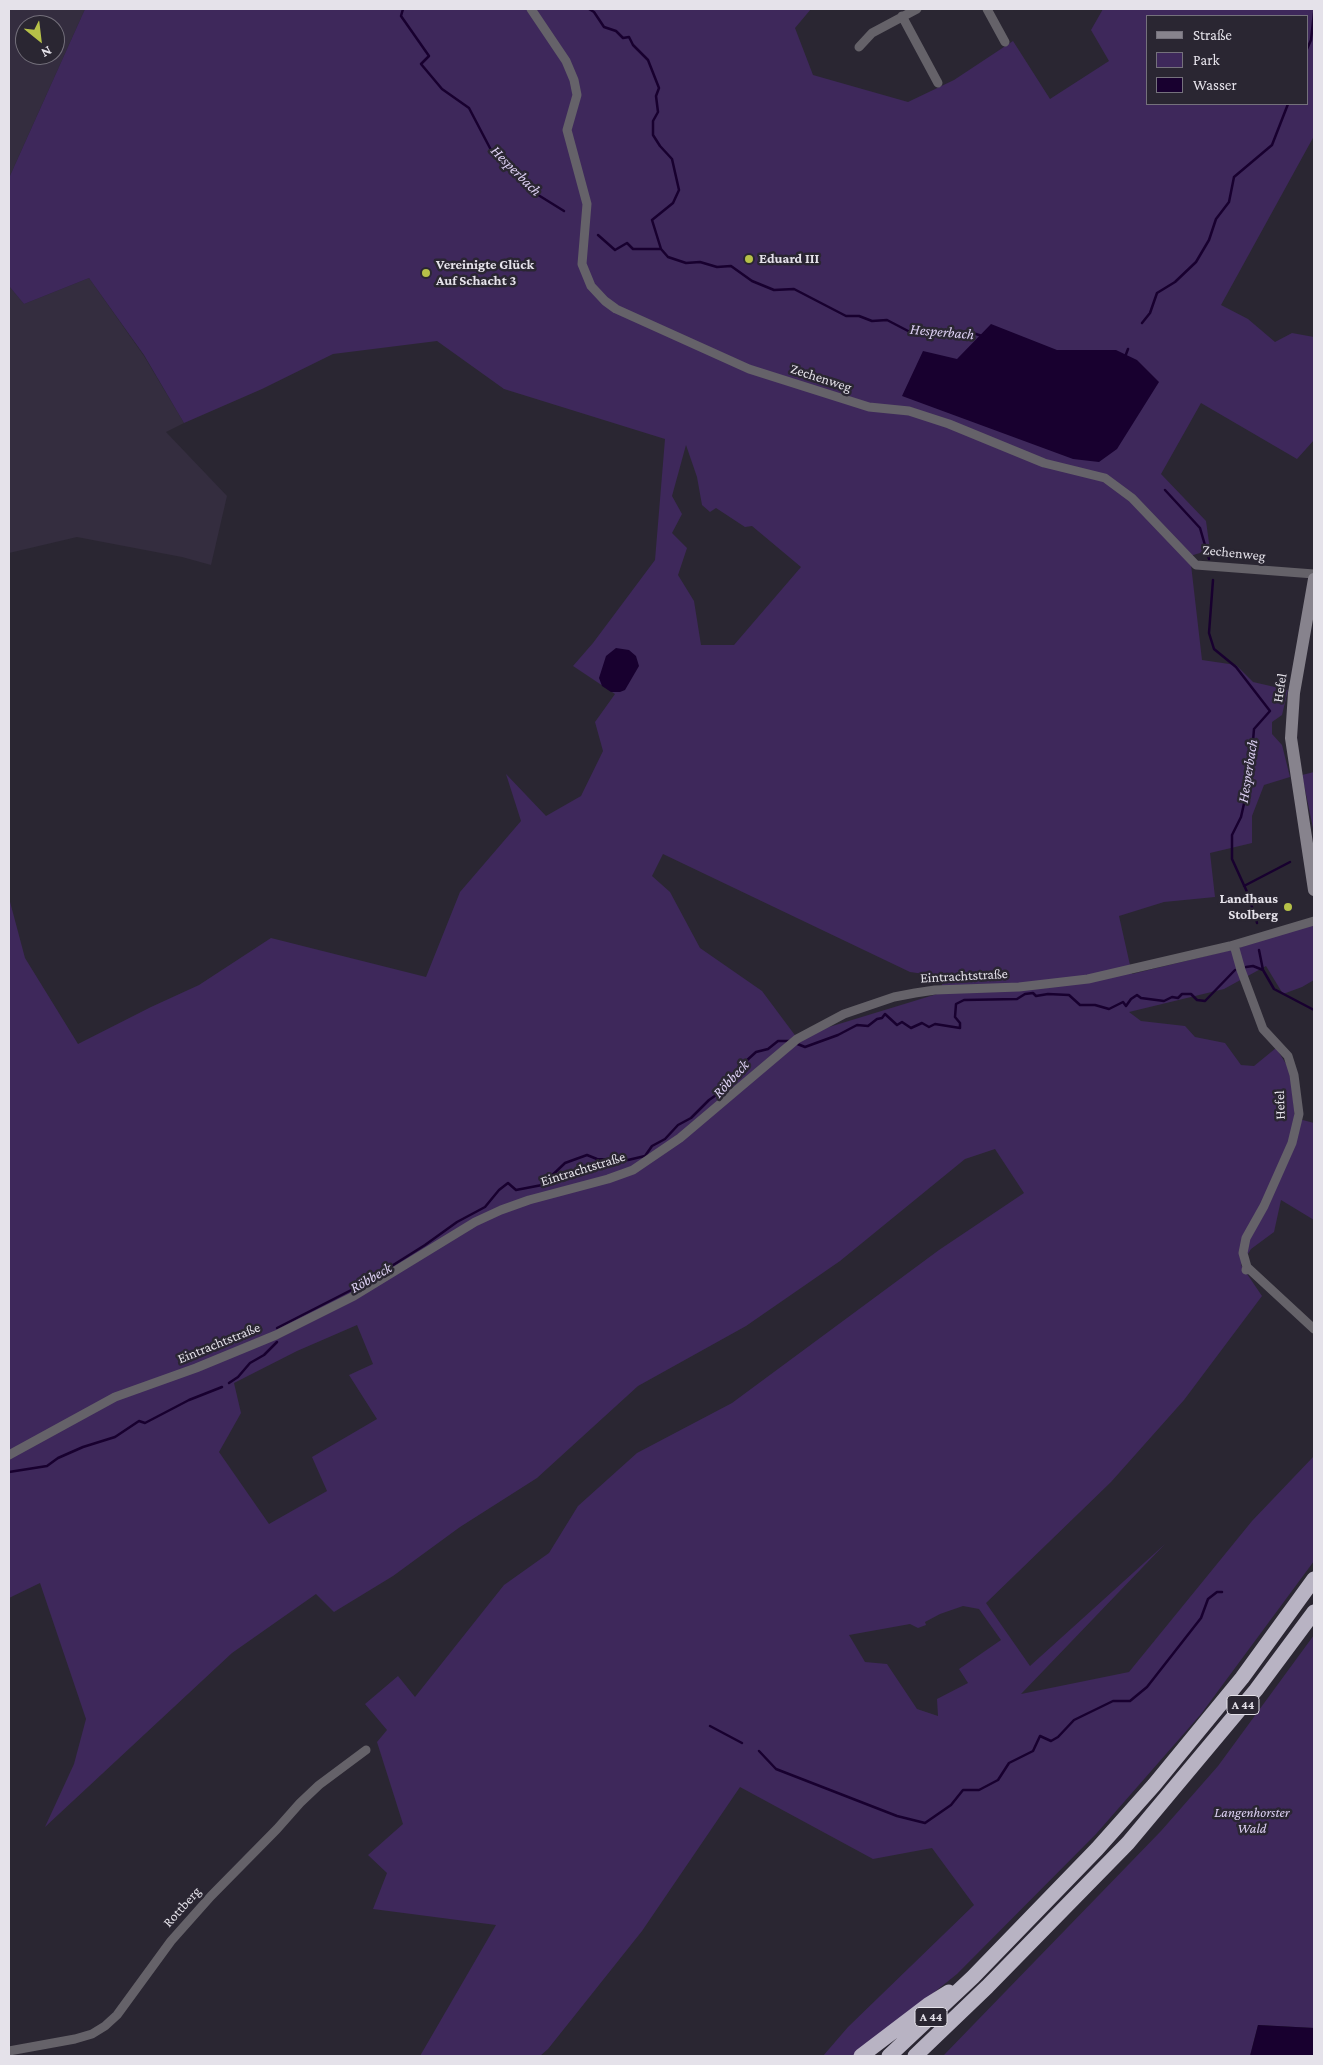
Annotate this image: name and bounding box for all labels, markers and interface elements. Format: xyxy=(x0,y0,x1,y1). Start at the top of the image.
north arrow xyxy=(15,15,65,65)
legend xyxy=(1146,15,1308,105)
text: Straße xyxy=(1193,27,1232,43)
text: N xyxy=(39,43,55,62)
text: Park xyxy=(1193,52,1220,68)
text: Wasser xyxy=(1193,77,1237,93)
water label: Hesperbach xyxy=(487,142,545,200)
place label: Eduard III xyxy=(759,251,819,267)
marker: Eduard III xyxy=(743,253,755,265)
place label: Vereinigte Glück Auf Schacht 3 xyxy=(436,257,534,290)
marker: Vereinigte Glück Auf Schacht 3 xyxy=(420,267,432,279)
water label: Hesperbach xyxy=(909,320,975,344)
street label: Zechenweg xyxy=(788,360,854,396)
street label: Zechenweg xyxy=(1202,541,1266,565)
street label: Hefel xyxy=(1269,672,1291,704)
water label: Hesperbach xyxy=(1234,738,1262,804)
place label: Landhaus Stolberg xyxy=(1219,891,1278,924)
marker: Landhaus Stolberg xyxy=(1282,901,1294,913)
street label: Eintrachtstraße xyxy=(920,965,1008,987)
water label: Röbbeck xyxy=(709,1056,753,1102)
street label: Hefel xyxy=(1271,1090,1289,1120)
street label: Eintrachtstraße xyxy=(539,1148,627,1190)
water label: Röbbeck xyxy=(347,1259,395,1297)
street label: Eintrachtstraße xyxy=(175,1319,263,1367)
road number: A 44 xyxy=(1227,1696,1259,1714)
park label: Langenhorster Wald xyxy=(1214,1805,1290,1838)
street label: Rottberg xyxy=(159,1883,205,1931)
road number: A 44 xyxy=(915,2008,947,2026)

